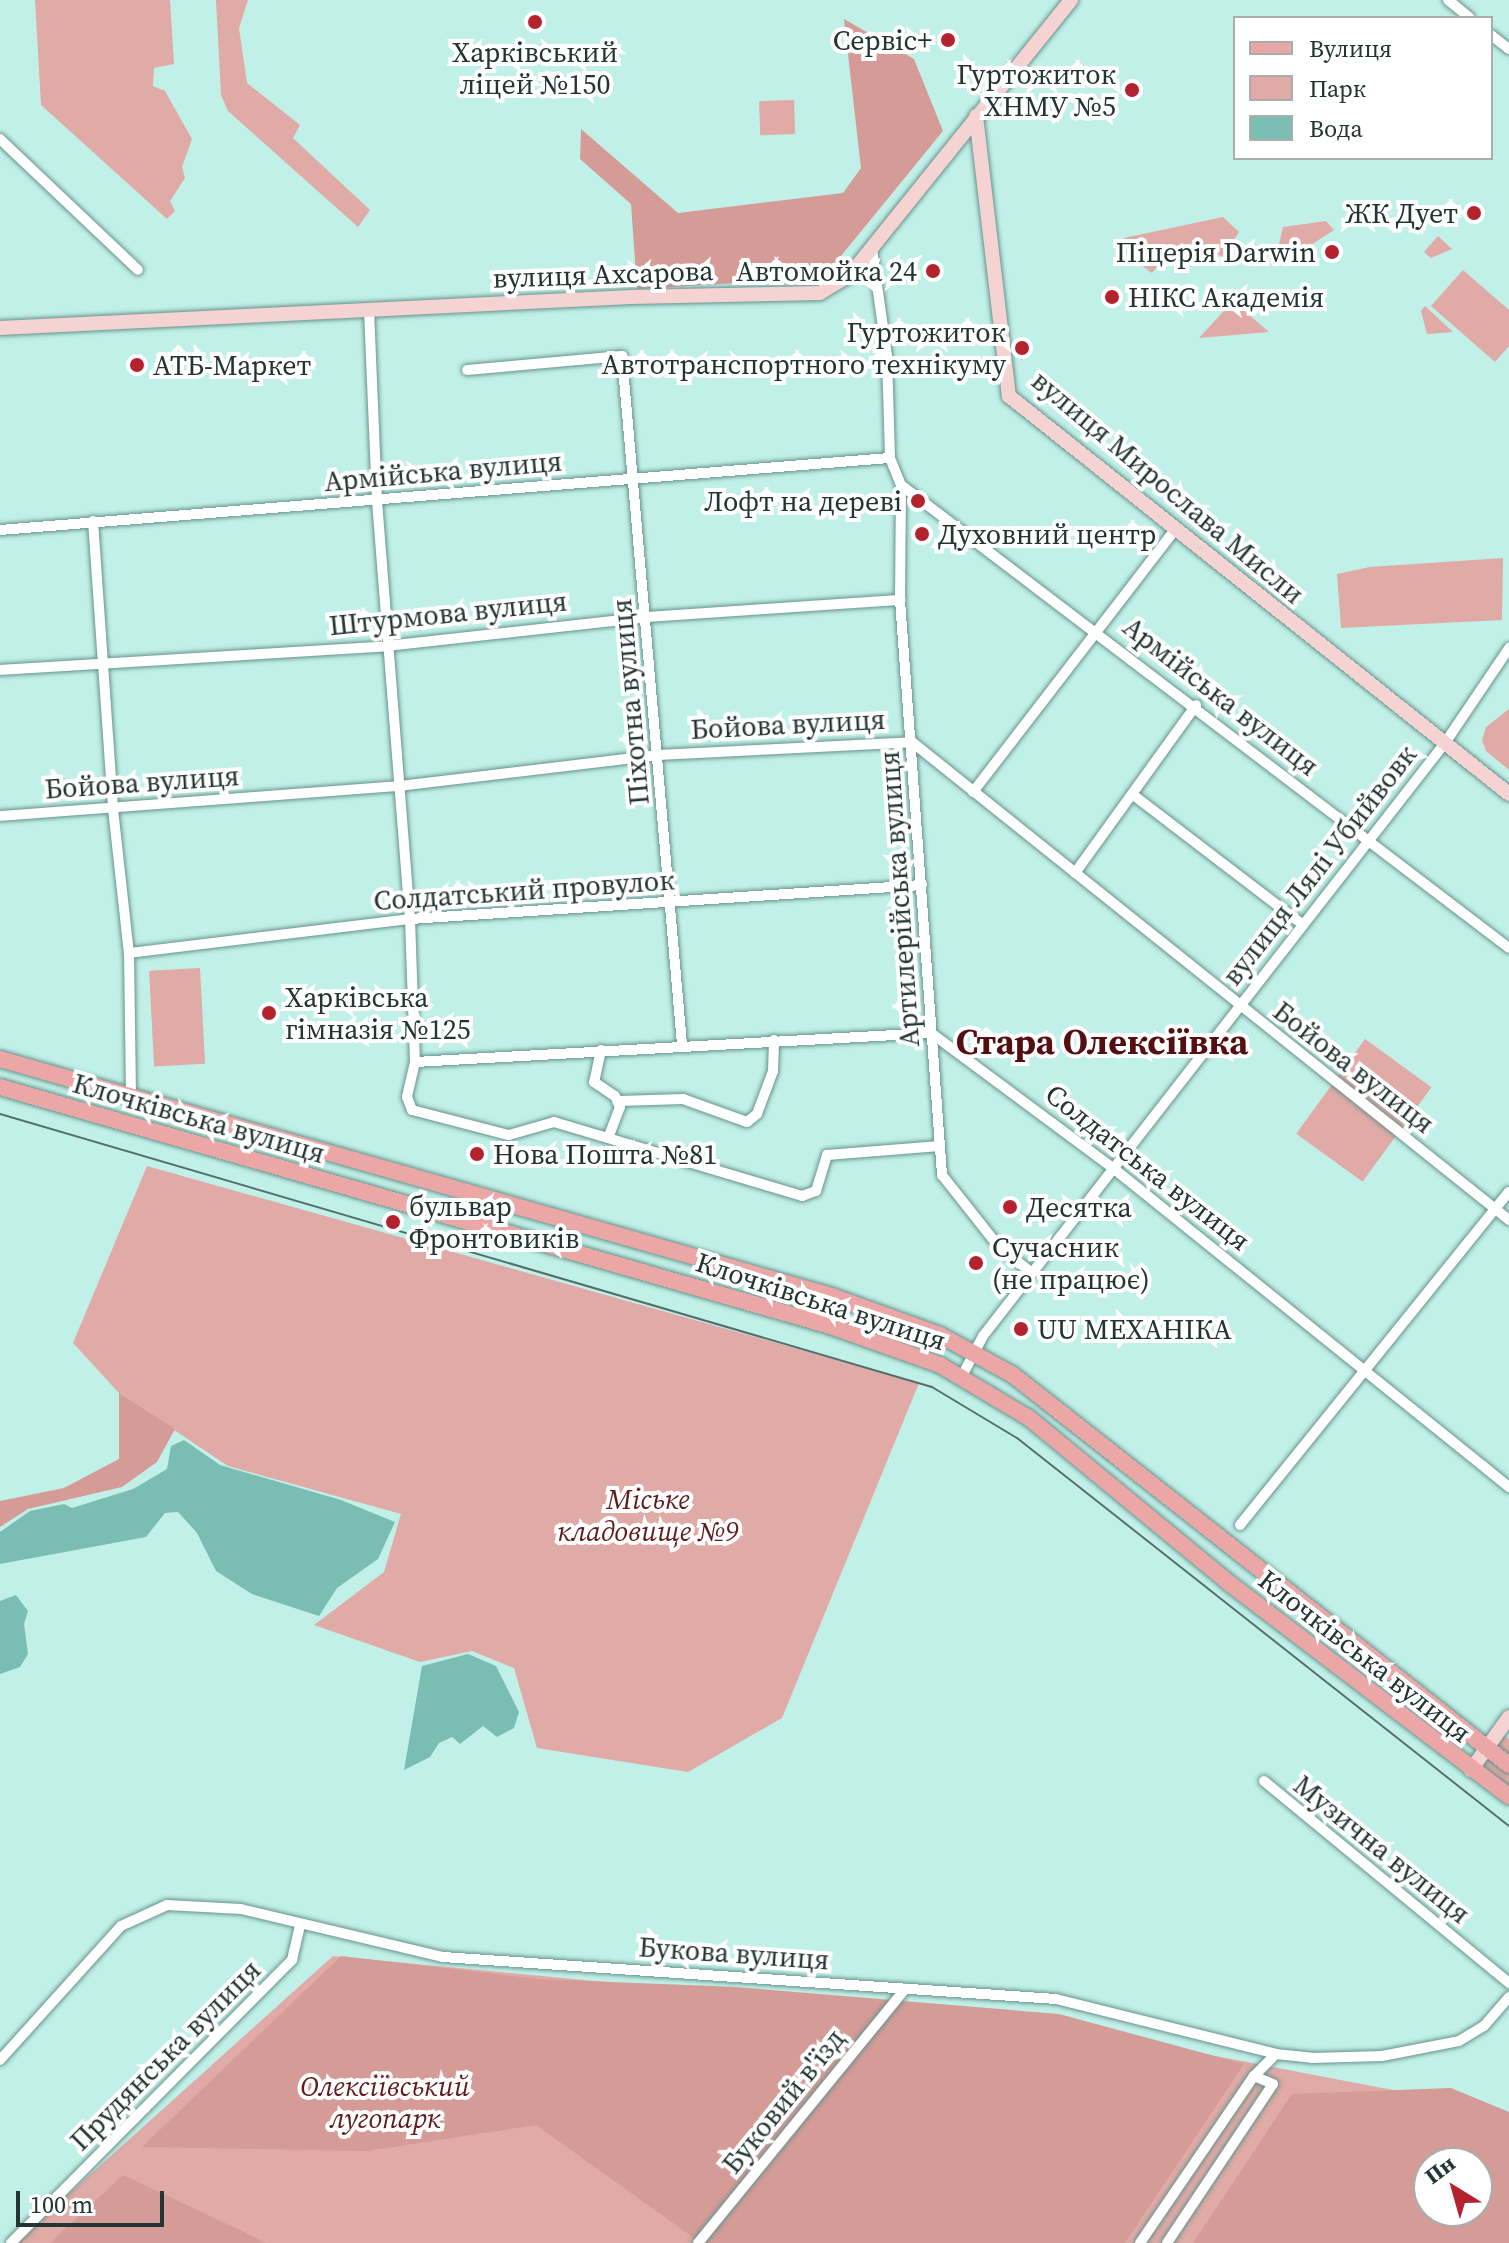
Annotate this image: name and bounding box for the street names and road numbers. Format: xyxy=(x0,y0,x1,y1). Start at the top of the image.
street label: вулиця Ахсарова xyxy=(492,253,714,295)
street label: вулиця Мирослава Мисли xyxy=(1025,363,1311,611)
street label: Армійська вулиця xyxy=(323,444,563,498)
street label: Штурмова вулиця xyxy=(327,584,569,642)
street label: Піхотна вулиця xyxy=(604,598,656,806)
street label: Армійська вулиця xyxy=(1117,609,1325,783)
street label: Бойова вулиця xyxy=(690,702,886,746)
street label: вулиця Лялі Убийвовк xyxy=(1215,738,1423,992)
street label: Артилерійська вулиця xyxy=(872,750,926,1048)
street label: Бойова вулиця xyxy=(44,758,240,806)
street label: Солдатський провулок xyxy=(372,863,676,917)
street label: Бойова вулиця xyxy=(1267,994,1441,1140)
street label: Клочківська вулиця xyxy=(69,1066,329,1170)
street label: Солдатська вулиця xyxy=(1039,1077,1257,1257)
street label: Клочківська вулиця xyxy=(692,1245,950,1357)
street label: Клочківська вулиця xyxy=(1252,1563,1478,1749)
street label: Музична вулиця xyxy=(1287,1768,1477,1930)
street label: Букова вулиця xyxy=(638,1930,830,1976)
street label: Прудянська вулиця xyxy=(63,1953,267,2157)
street label: Буковий в'їзд xyxy=(715,2022,851,2180)

